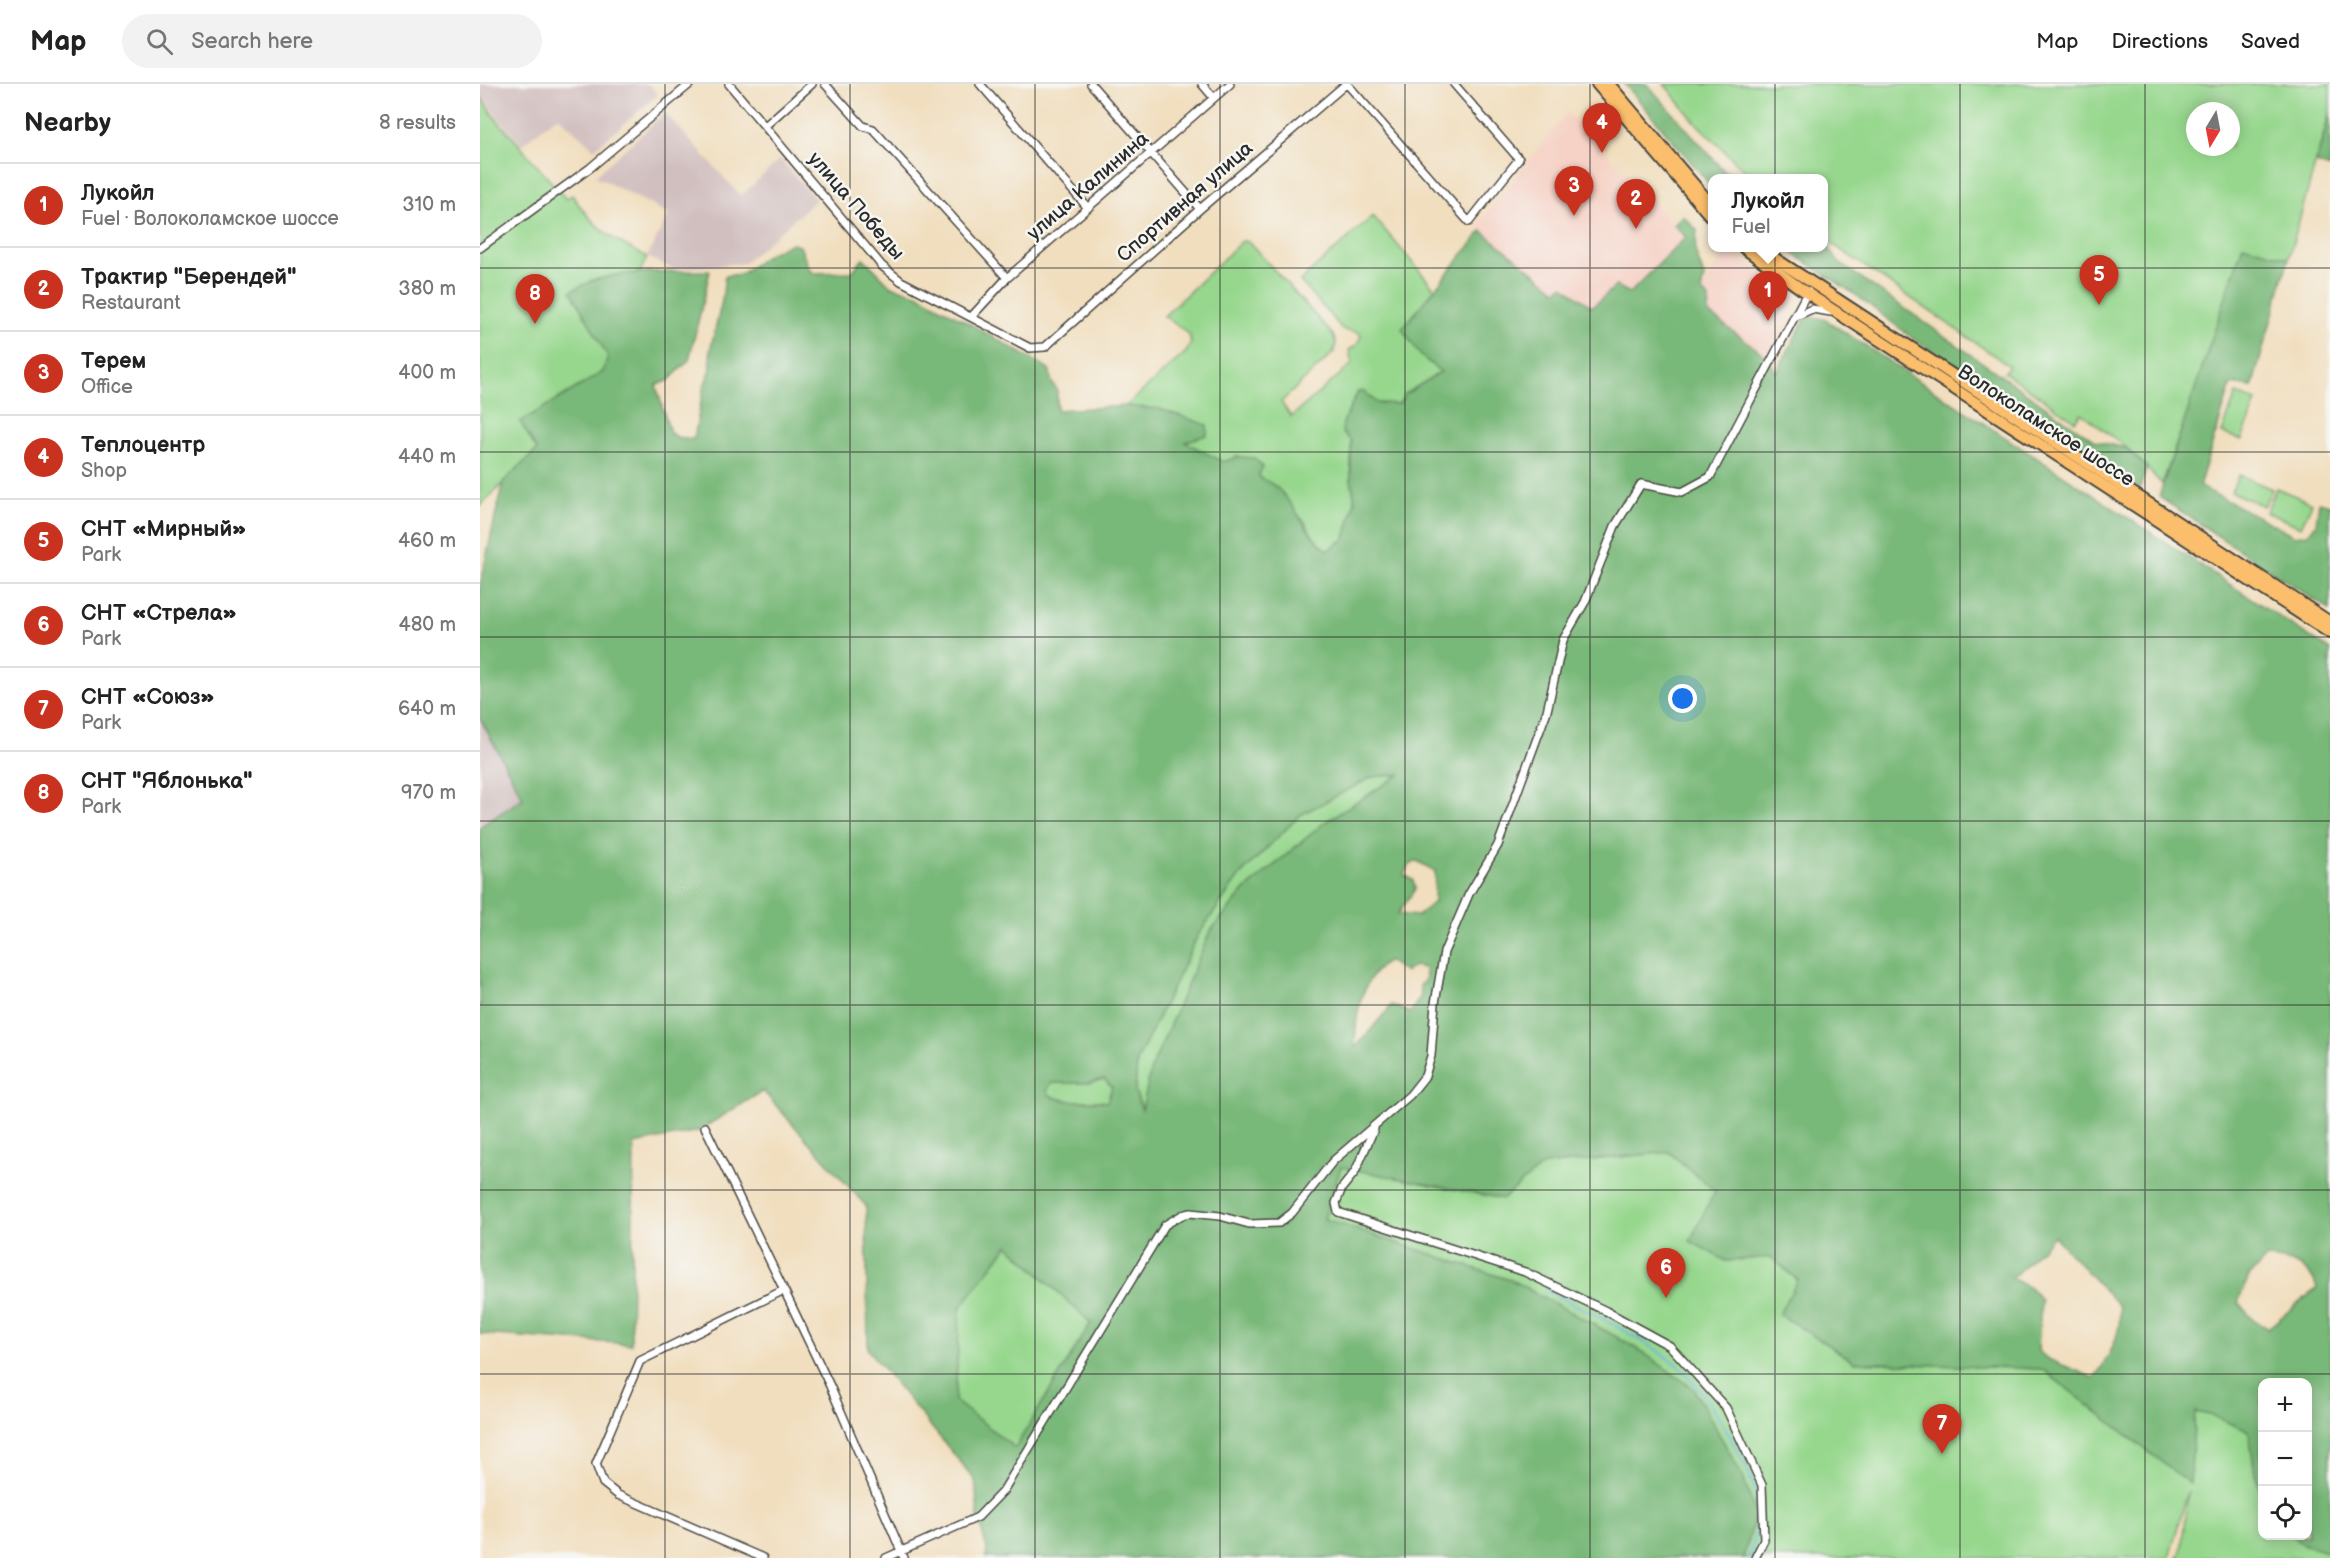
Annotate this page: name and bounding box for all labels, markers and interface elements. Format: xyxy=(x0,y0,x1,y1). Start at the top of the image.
search box xyxy=(122,14,542,68)
text: Map xyxy=(30,25,86,58)
icon: search xyxy=(143,25,176,58)
text: Search here xyxy=(191,28,313,55)
text: Map xyxy=(2036,29,2079,54)
text: Directions xyxy=(2112,29,2208,54)
text: Saved xyxy=(2241,29,2300,54)
north arrow xyxy=(2186,102,2240,156)
pin: 4 xyxy=(1582,104,1622,153)
text: Nearby xyxy=(24,108,111,139)
text: 8 results xyxy=(379,111,456,135)
street label: улица Калинина xyxy=(1022,126,1154,245)
street label: Спортивная улица xyxy=(1112,136,1258,268)
street label: улица Победы xyxy=(803,147,909,265)
pin: 3 xyxy=(1554,166,1594,216)
popup xyxy=(1708,174,1828,252)
text: Лукойл xyxy=(81,180,155,207)
pin: 2 xyxy=(1616,180,1656,229)
text: Лукойл xyxy=(1731,188,1805,215)
text: 1 xyxy=(39,193,48,217)
text: 310 m xyxy=(402,193,456,217)
text: Fuel · Волоколамское шоссе xyxy=(81,207,339,231)
text: Fuel xyxy=(1731,215,1770,239)
pin: 5 xyxy=(2080,256,2118,305)
text: Трактир "Берендей" xyxy=(81,264,297,291)
pin: 1 xyxy=(1748,272,1788,321)
pin: 8 xyxy=(516,274,554,324)
text: 2 xyxy=(38,277,49,301)
text: 380 m xyxy=(398,277,456,301)
text: Restaurant xyxy=(81,291,181,315)
text: Терем xyxy=(81,348,146,375)
street label: Волоколамское шоссе xyxy=(1953,360,2139,492)
text: 3 xyxy=(38,361,49,385)
text: 400 m xyxy=(398,361,456,385)
text: Office xyxy=(81,375,133,399)
text: Теплоцентр xyxy=(81,432,205,459)
text: 4 xyxy=(38,445,49,469)
text: 440 m xyxy=(398,445,456,469)
text: Shop xyxy=(81,459,127,483)
text: СНТ «Мирный» xyxy=(81,516,247,543)
text: 5 xyxy=(38,529,49,553)
text: 460 m xyxy=(398,529,456,553)
text: Park xyxy=(81,543,121,567)
text: СНТ «Стрела» xyxy=(81,600,237,627)
text: 6 xyxy=(37,613,50,637)
text: 480 m xyxy=(398,613,456,637)
text: Park xyxy=(81,627,121,651)
text: СНТ «Союз» xyxy=(81,684,215,711)
your location xyxy=(1668,684,1697,713)
text: 7 xyxy=(38,697,49,721)
text: 640 m xyxy=(398,697,456,721)
text: Park xyxy=(81,711,121,735)
text: СНТ "Яблонька" xyxy=(81,768,253,795)
text: 8 xyxy=(37,781,50,805)
text: 970 m xyxy=(401,781,456,805)
text: Park xyxy=(81,795,121,819)
pin: 6 xyxy=(1646,1248,1686,1298)
map controls xyxy=(2258,1378,2312,1540)
button: + xyxy=(2258,1378,2312,1432)
pin: 7 xyxy=(1922,1404,1962,1454)
button: − xyxy=(2258,1432,2312,1486)
button: locate xyxy=(2258,1486,2312,1540)

